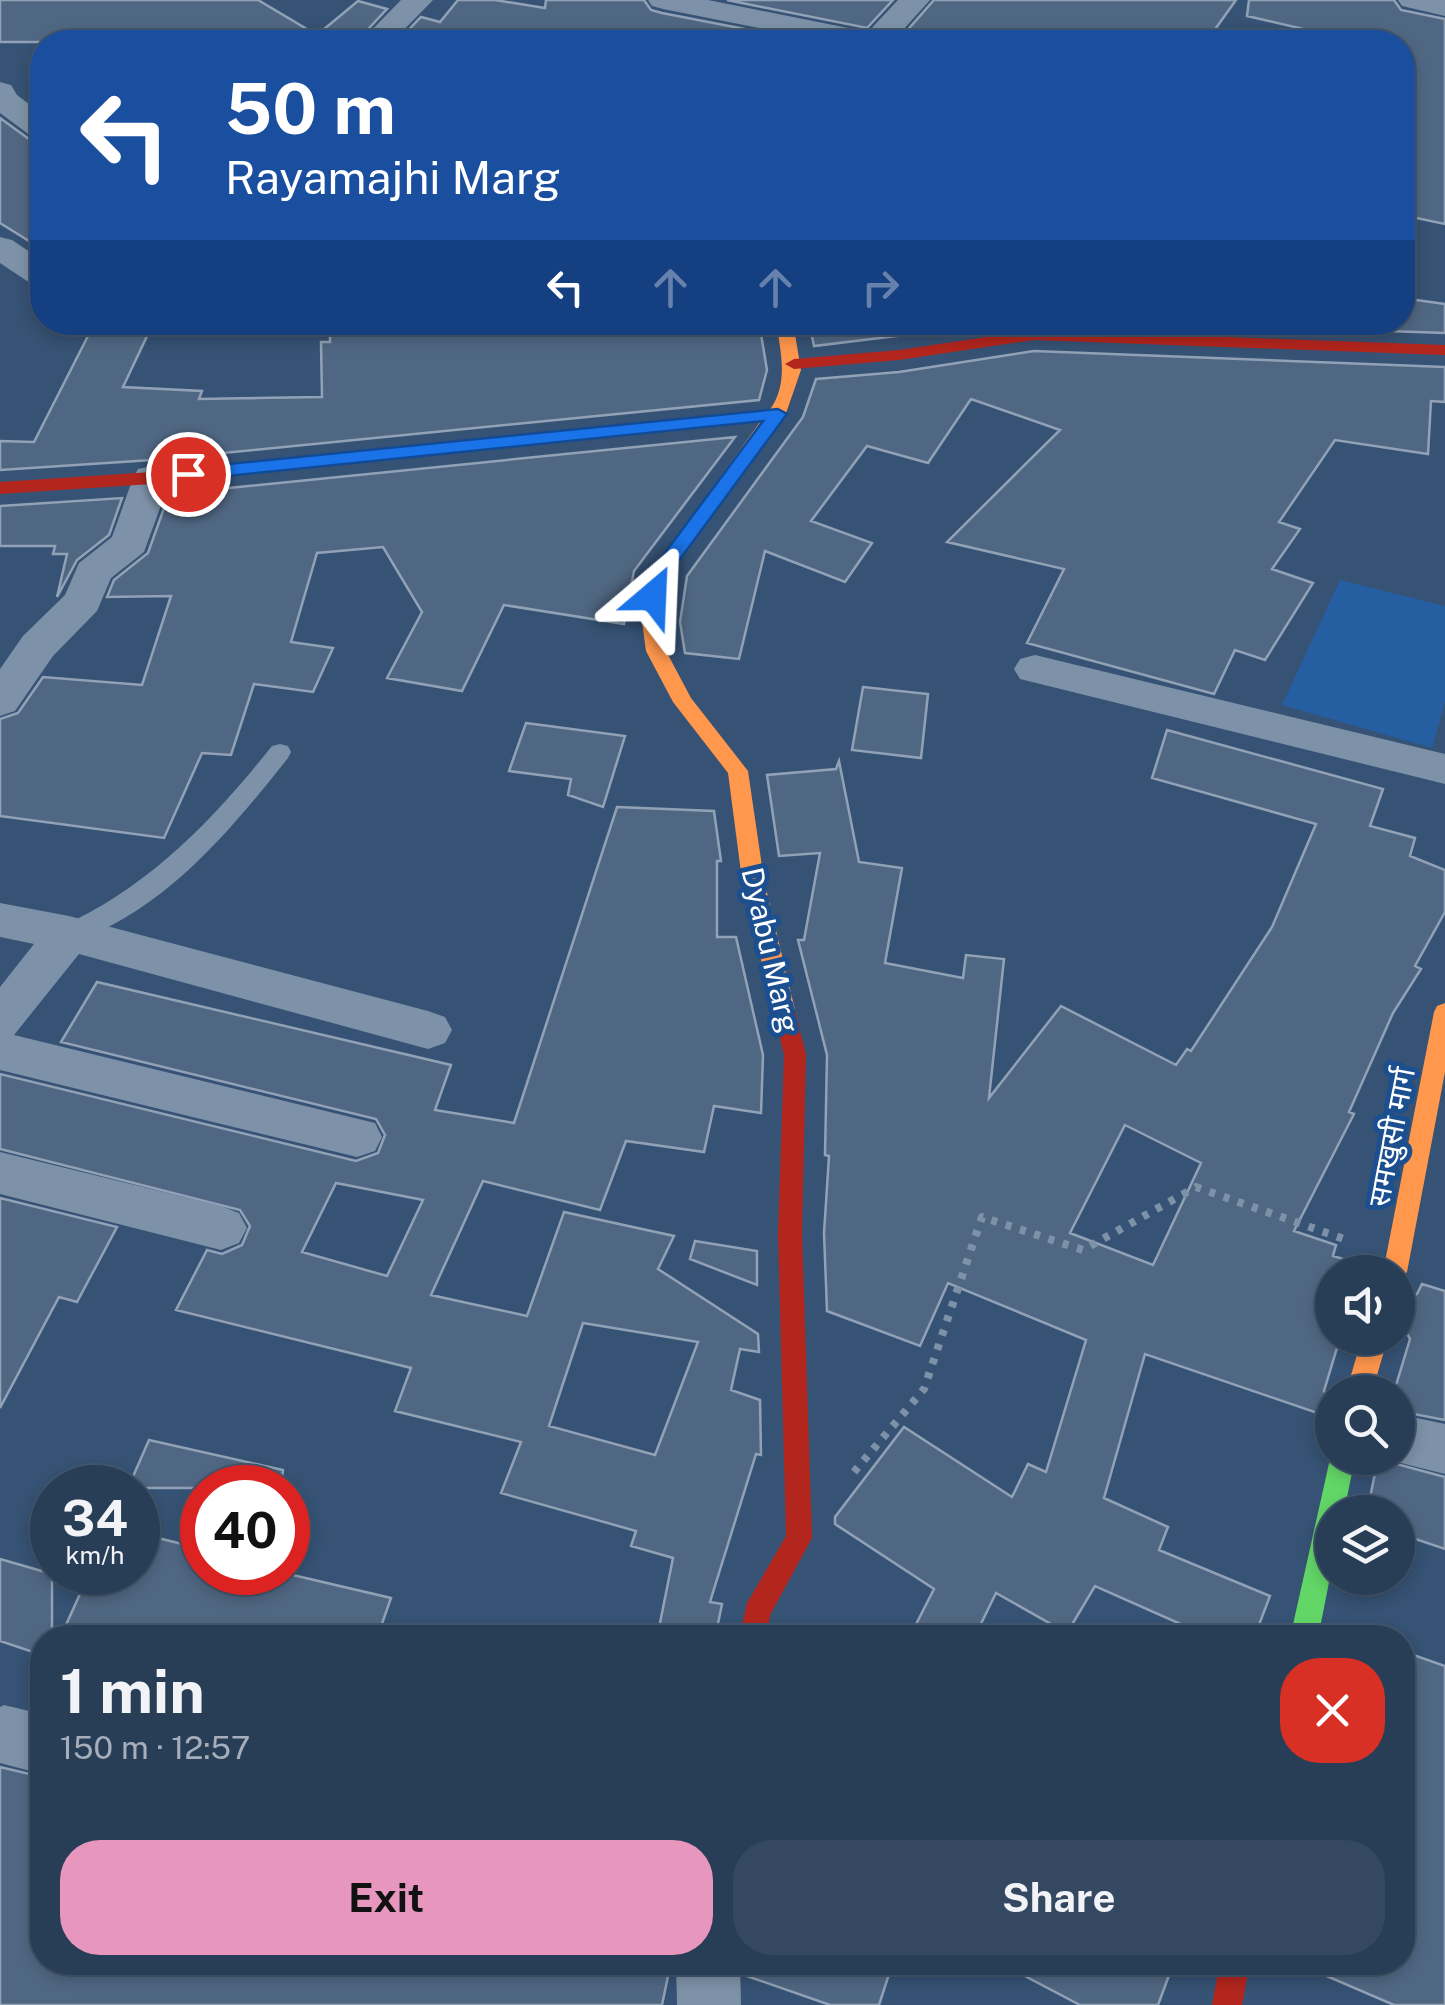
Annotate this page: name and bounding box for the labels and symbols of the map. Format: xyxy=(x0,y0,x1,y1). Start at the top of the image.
pin xyxy=(146,432,231,517)
position arrow xyxy=(601,544,705,648)
street label: Dyabu Marg xyxy=(734,864,808,1036)
street label: समखुसी मार्ग xyxy=(1360,1063,1423,1210)
speed limit sign: 40 xyxy=(180,1465,310,1595)

